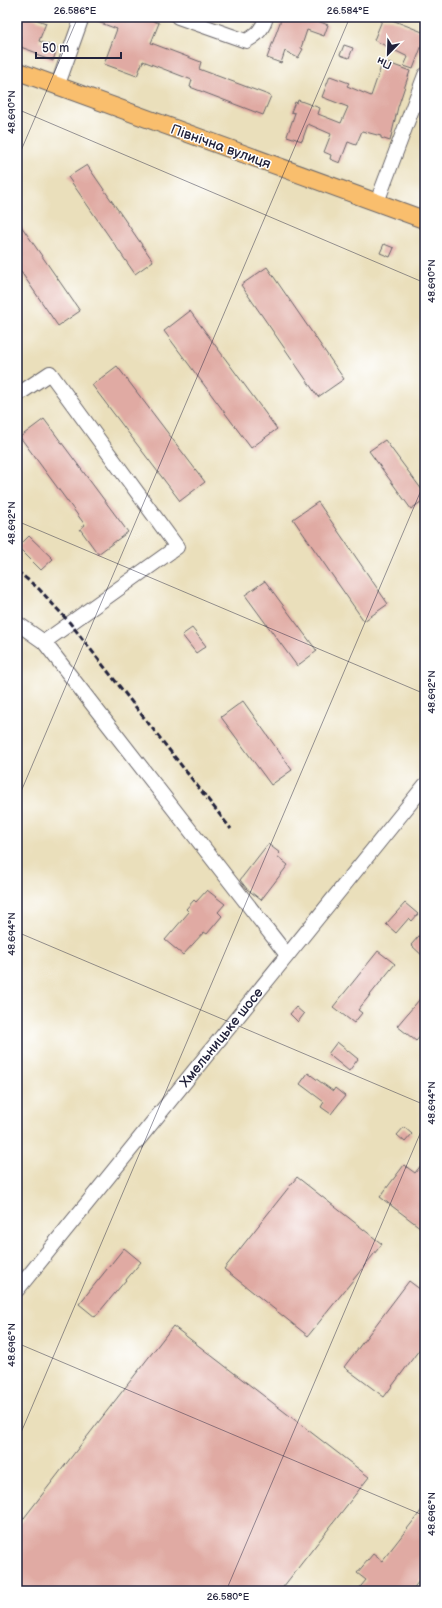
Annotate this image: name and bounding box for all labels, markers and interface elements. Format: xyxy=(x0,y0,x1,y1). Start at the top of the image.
text: 26.586°E xyxy=(54,5,97,17)
text: 26.584°E xyxy=(327,5,370,17)
scale bar xyxy=(36,34,121,60)
north arrow xyxy=(368,34,408,74)
text: 50 m xyxy=(42,41,69,56)
text: Пн xyxy=(375,54,394,72)
text: 48.690°N xyxy=(6,90,18,134)
street label: Північна вулиця xyxy=(168,120,273,173)
text: 48.690°N xyxy=(426,259,438,303)
text: 48.692°N xyxy=(6,501,18,545)
text: 48.692°N xyxy=(426,670,438,714)
text: 48.694°N xyxy=(6,912,18,956)
street label: Хмельницьке шосе xyxy=(176,984,267,1090)
text: 48.694°N xyxy=(426,1081,438,1125)
text: 48.696°N xyxy=(6,1323,18,1367)
text: 48.696°N xyxy=(426,1492,438,1536)
text: 26.580°E xyxy=(207,1591,250,1603)

